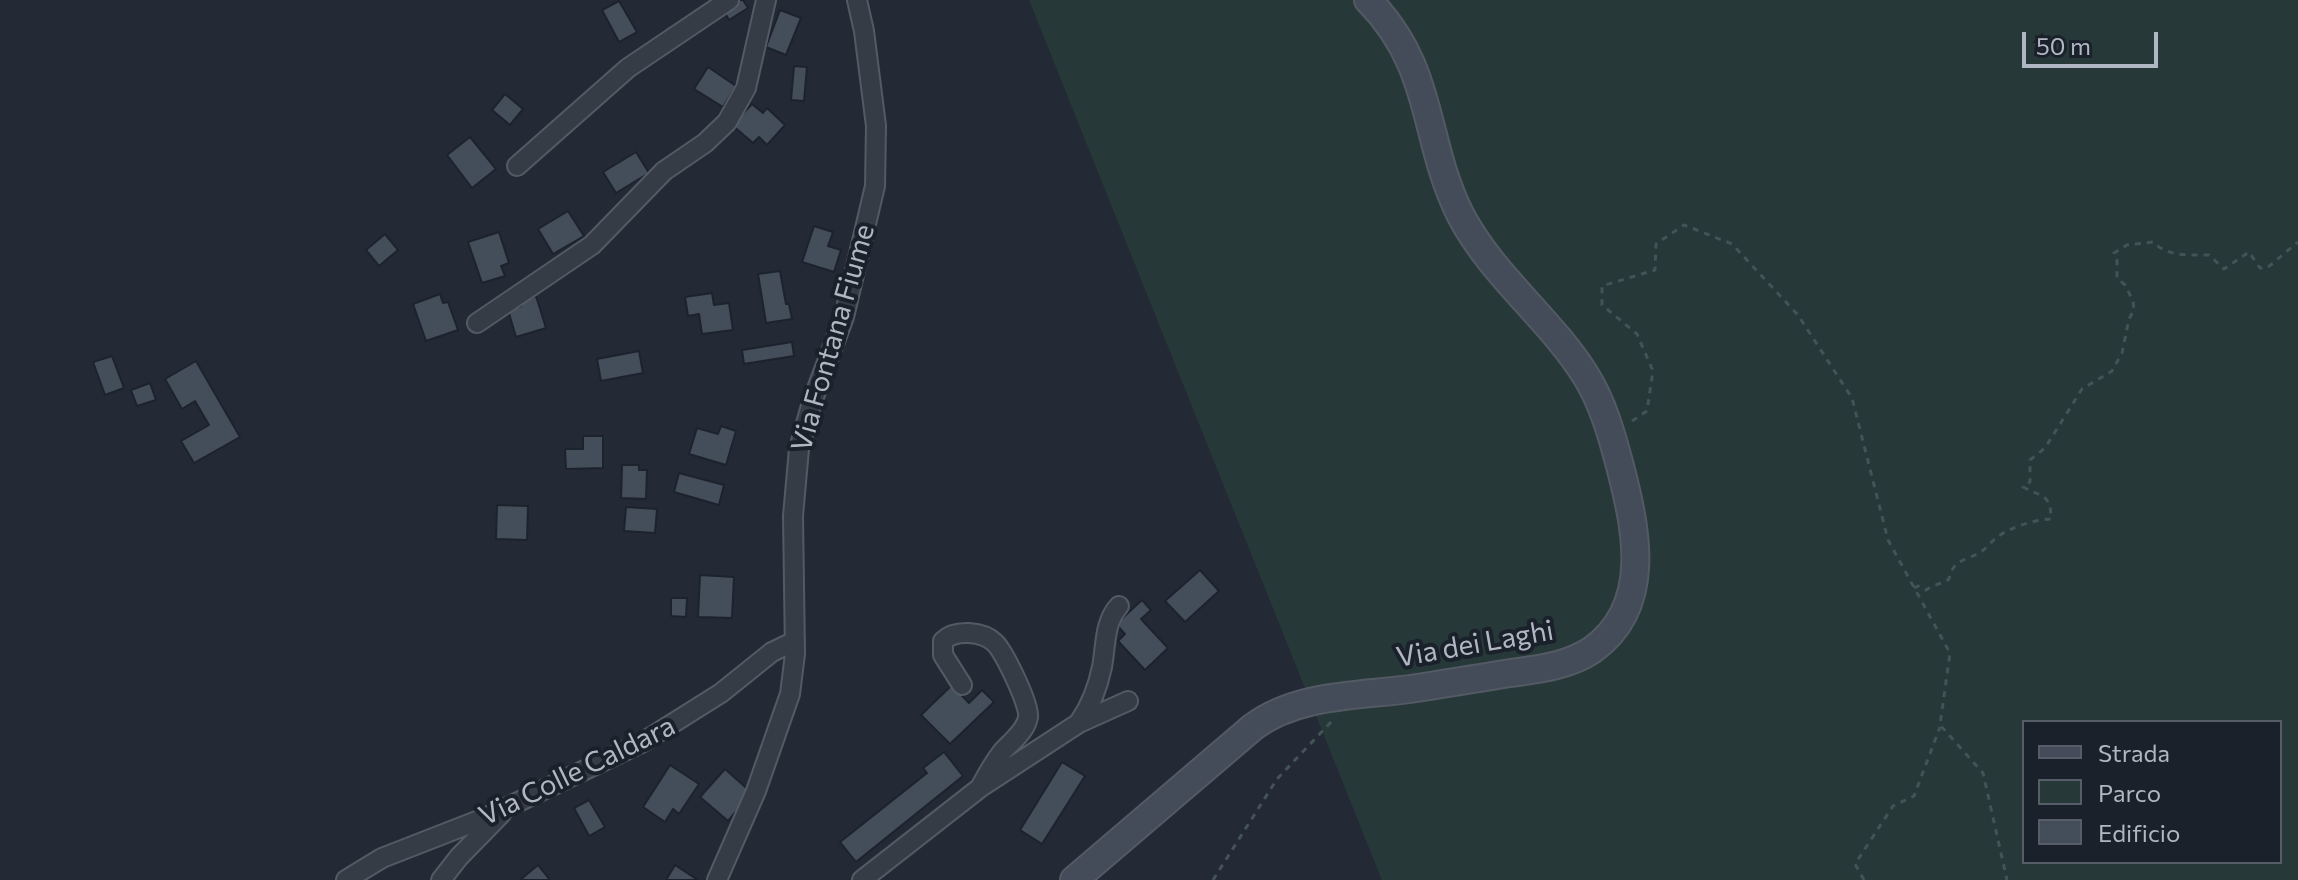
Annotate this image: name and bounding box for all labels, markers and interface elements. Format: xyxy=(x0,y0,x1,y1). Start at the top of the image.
scale bar xyxy=(2026,16,2162,66)
text: 50 m xyxy=(2036,31,2091,60)
street label: Via Fontana Fiume xyxy=(784,220,882,456)
street label: Via dei Laghi xyxy=(1394,614,1556,674)
street label: Via Colle Caldara xyxy=(473,709,681,833)
legend xyxy=(2022,720,2282,864)
text: Strada xyxy=(2098,738,2170,767)
text: Parco xyxy=(2098,778,2161,807)
text: Edificio xyxy=(2098,818,2180,847)

